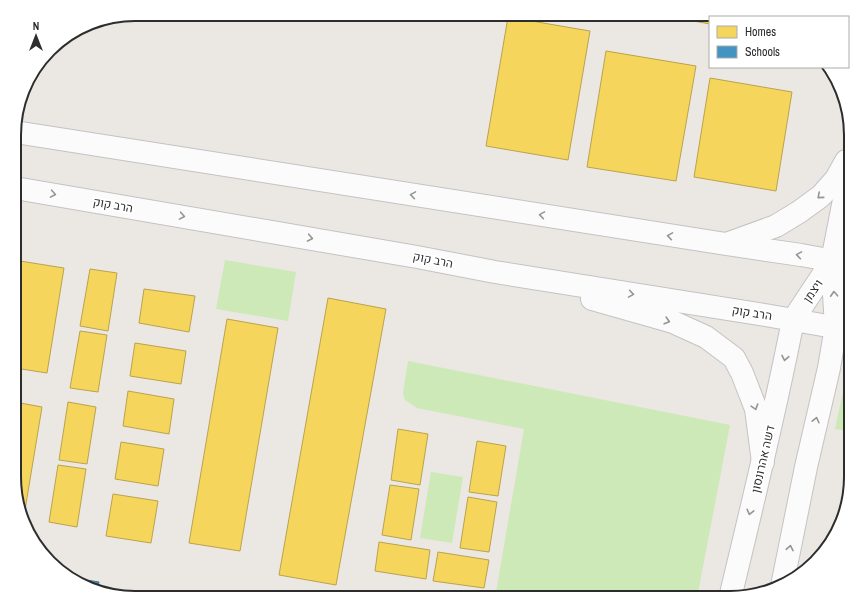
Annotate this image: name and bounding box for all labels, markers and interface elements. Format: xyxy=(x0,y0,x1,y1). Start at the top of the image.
north arrow xyxy=(16,16,56,56)
legend xyxy=(709,16,849,68)
text: N xyxy=(33,19,39,33)
text: Homes xyxy=(745,24,776,40)
text: Schools xyxy=(745,44,780,60)
one-way arrow xyxy=(50,190,57,198)
one-way arrow xyxy=(410,191,416,200)
one-way arrow xyxy=(817,191,825,199)
street label: הרב קוק xyxy=(92,194,134,216)
one-way arrow xyxy=(179,212,185,220)
one-way arrow xyxy=(539,212,545,220)
one-way arrow xyxy=(667,232,673,241)
one-way arrow xyxy=(307,234,313,242)
street label: הרב קוק xyxy=(412,248,454,272)
one-way arrow xyxy=(795,251,802,260)
street label: ויצמן xyxy=(799,276,827,306)
one-way arrow xyxy=(628,289,634,298)
one-way arrow xyxy=(830,291,838,297)
street label: הרב קוק xyxy=(731,302,773,324)
one-way arrow xyxy=(664,316,671,325)
one-way arrow xyxy=(782,355,790,361)
one-way arrow xyxy=(750,403,758,410)
one-way arrow xyxy=(812,417,820,424)
street label: דשה אהרונסון xyxy=(747,424,779,494)
one-way arrow xyxy=(747,509,755,515)
one-way arrow xyxy=(785,545,793,551)

